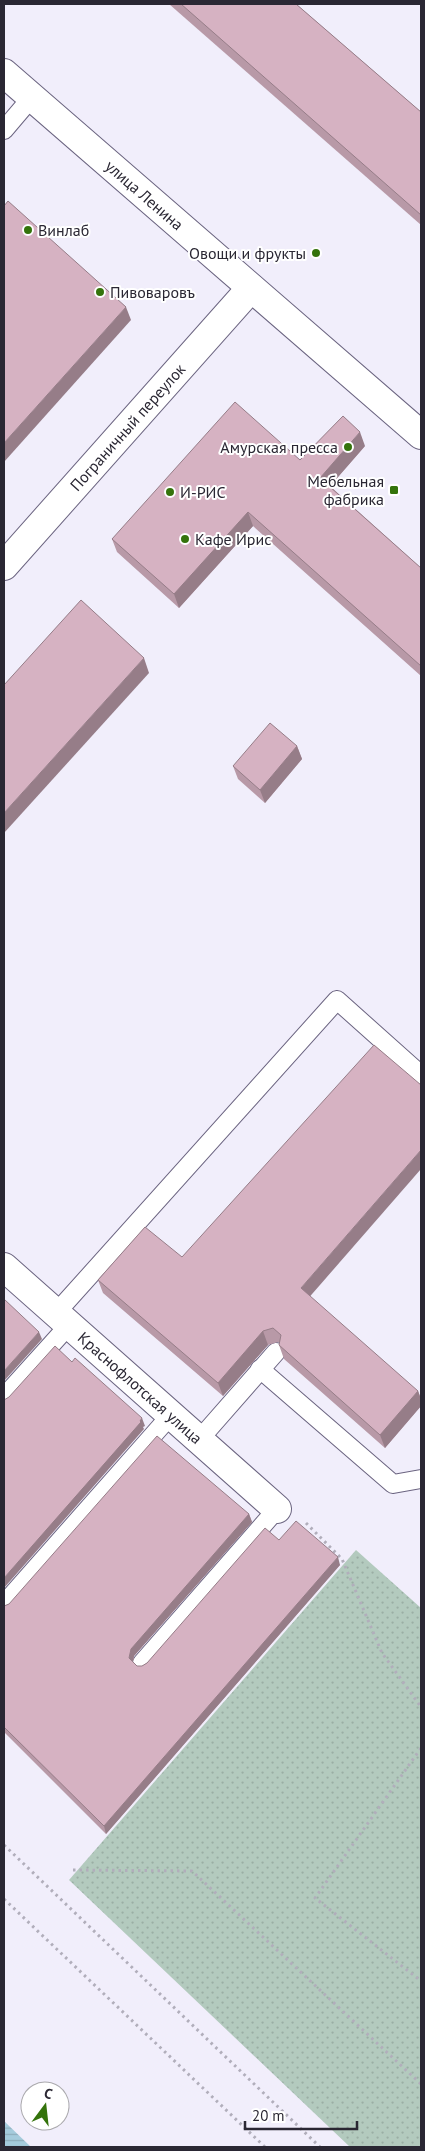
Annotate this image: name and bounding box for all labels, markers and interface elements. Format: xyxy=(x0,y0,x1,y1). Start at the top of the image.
street label: улица Ленина xyxy=(101,156,188,234)
place label: Винлаб xyxy=(38,220,89,240)
marker: Винлаб xyxy=(22,224,34,236)
place label: Овощи и фрукты xyxy=(189,243,306,263)
marker: Овощи и фрукты xyxy=(310,247,322,259)
place label: Пивоваровъ xyxy=(110,282,195,302)
marker: Пивоваровъ xyxy=(94,286,106,298)
street label: Пограничный переулок xyxy=(66,359,190,495)
place label: Амурская пресса xyxy=(220,437,338,457)
marker: Амурская пресса xyxy=(342,441,354,453)
place label: Мебельная фабрика xyxy=(307,471,384,509)
place label: И-РИС xyxy=(180,482,226,502)
marker: Мебельная фабрика xyxy=(388,484,400,496)
marker: И-РИС xyxy=(164,486,176,498)
place label: Кафе Ирис xyxy=(195,529,271,549)
marker: Кафе Ирис xyxy=(179,533,191,545)
street label: Краснофлотская улица xyxy=(74,1327,207,1448)
north arrow xyxy=(20,2081,70,2131)
text: С xyxy=(42,2084,55,2103)
scale bar xyxy=(245,2098,358,2130)
text: 20 m xyxy=(252,2106,285,2125)

